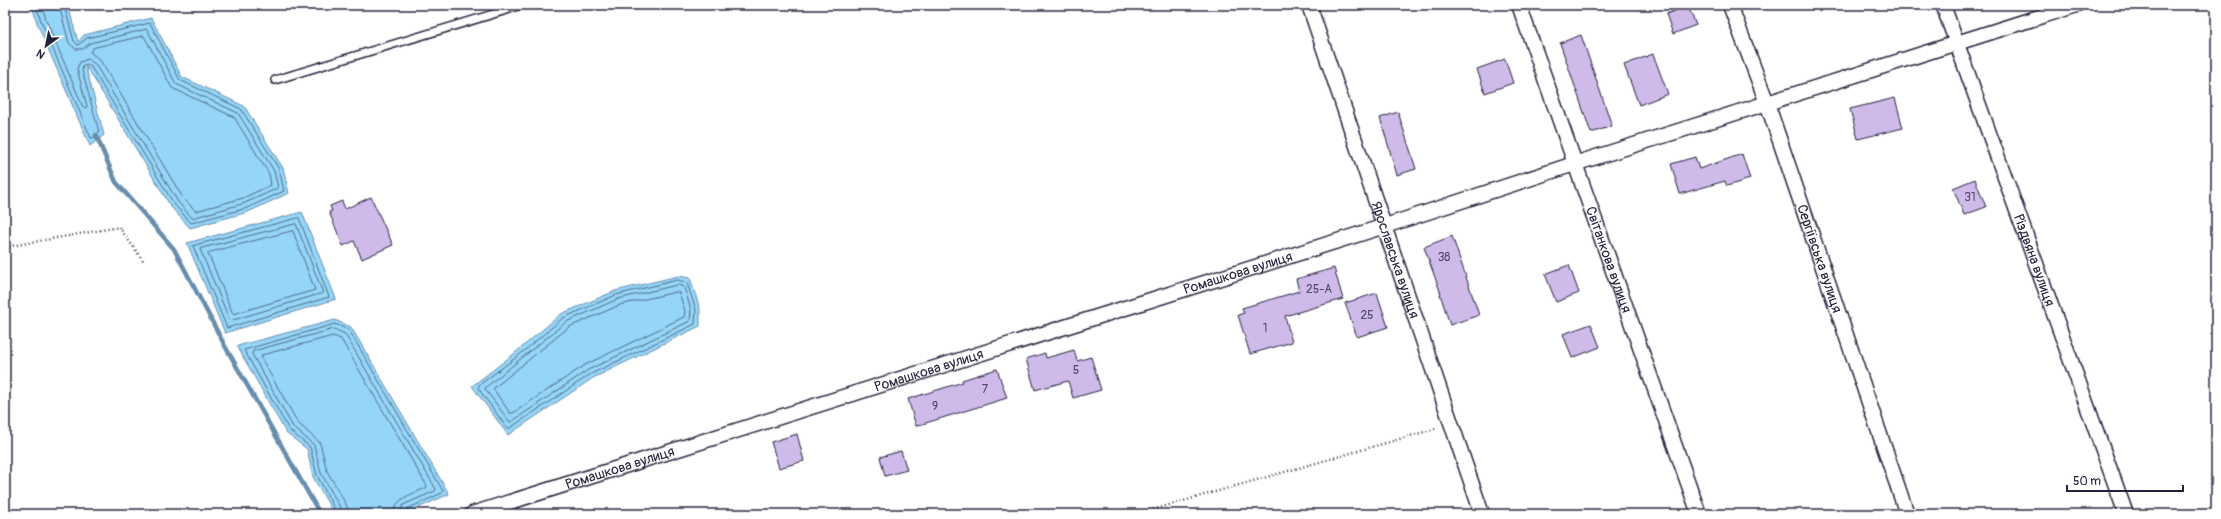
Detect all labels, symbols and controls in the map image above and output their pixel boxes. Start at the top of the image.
north arrow [26,26,66,66]
text: N [34,46,47,61]
house number: 31 [1964,190,1976,205]
street label: Ярославська вулиця [1368,199,1423,320]
street label: Сергіївська вулиця [1794,202,1846,315]
street label: Світанкова вулиця [1582,204,1636,315]
street label: Різдвяна вулиця [2010,212,2059,308]
street label: Ромашкова вулиця [1181,247,1294,298]
house number: 38 [1438,250,1450,265]
house number: 25-А [1306,282,1332,297]
house number: 25 [1360,308,1374,323]
house number: 1 [1263,321,1267,336]
street label: Ромашкова вулиця [872,345,985,395]
house number: 5 [1073,363,1079,378]
house number: 7 [982,382,989,397]
house number: 9 [932,399,938,414]
street label: Ромашкова вулиця [563,442,676,493]
scale bar [2067,467,2183,493]
text: 50 m [2073,474,2101,489]

